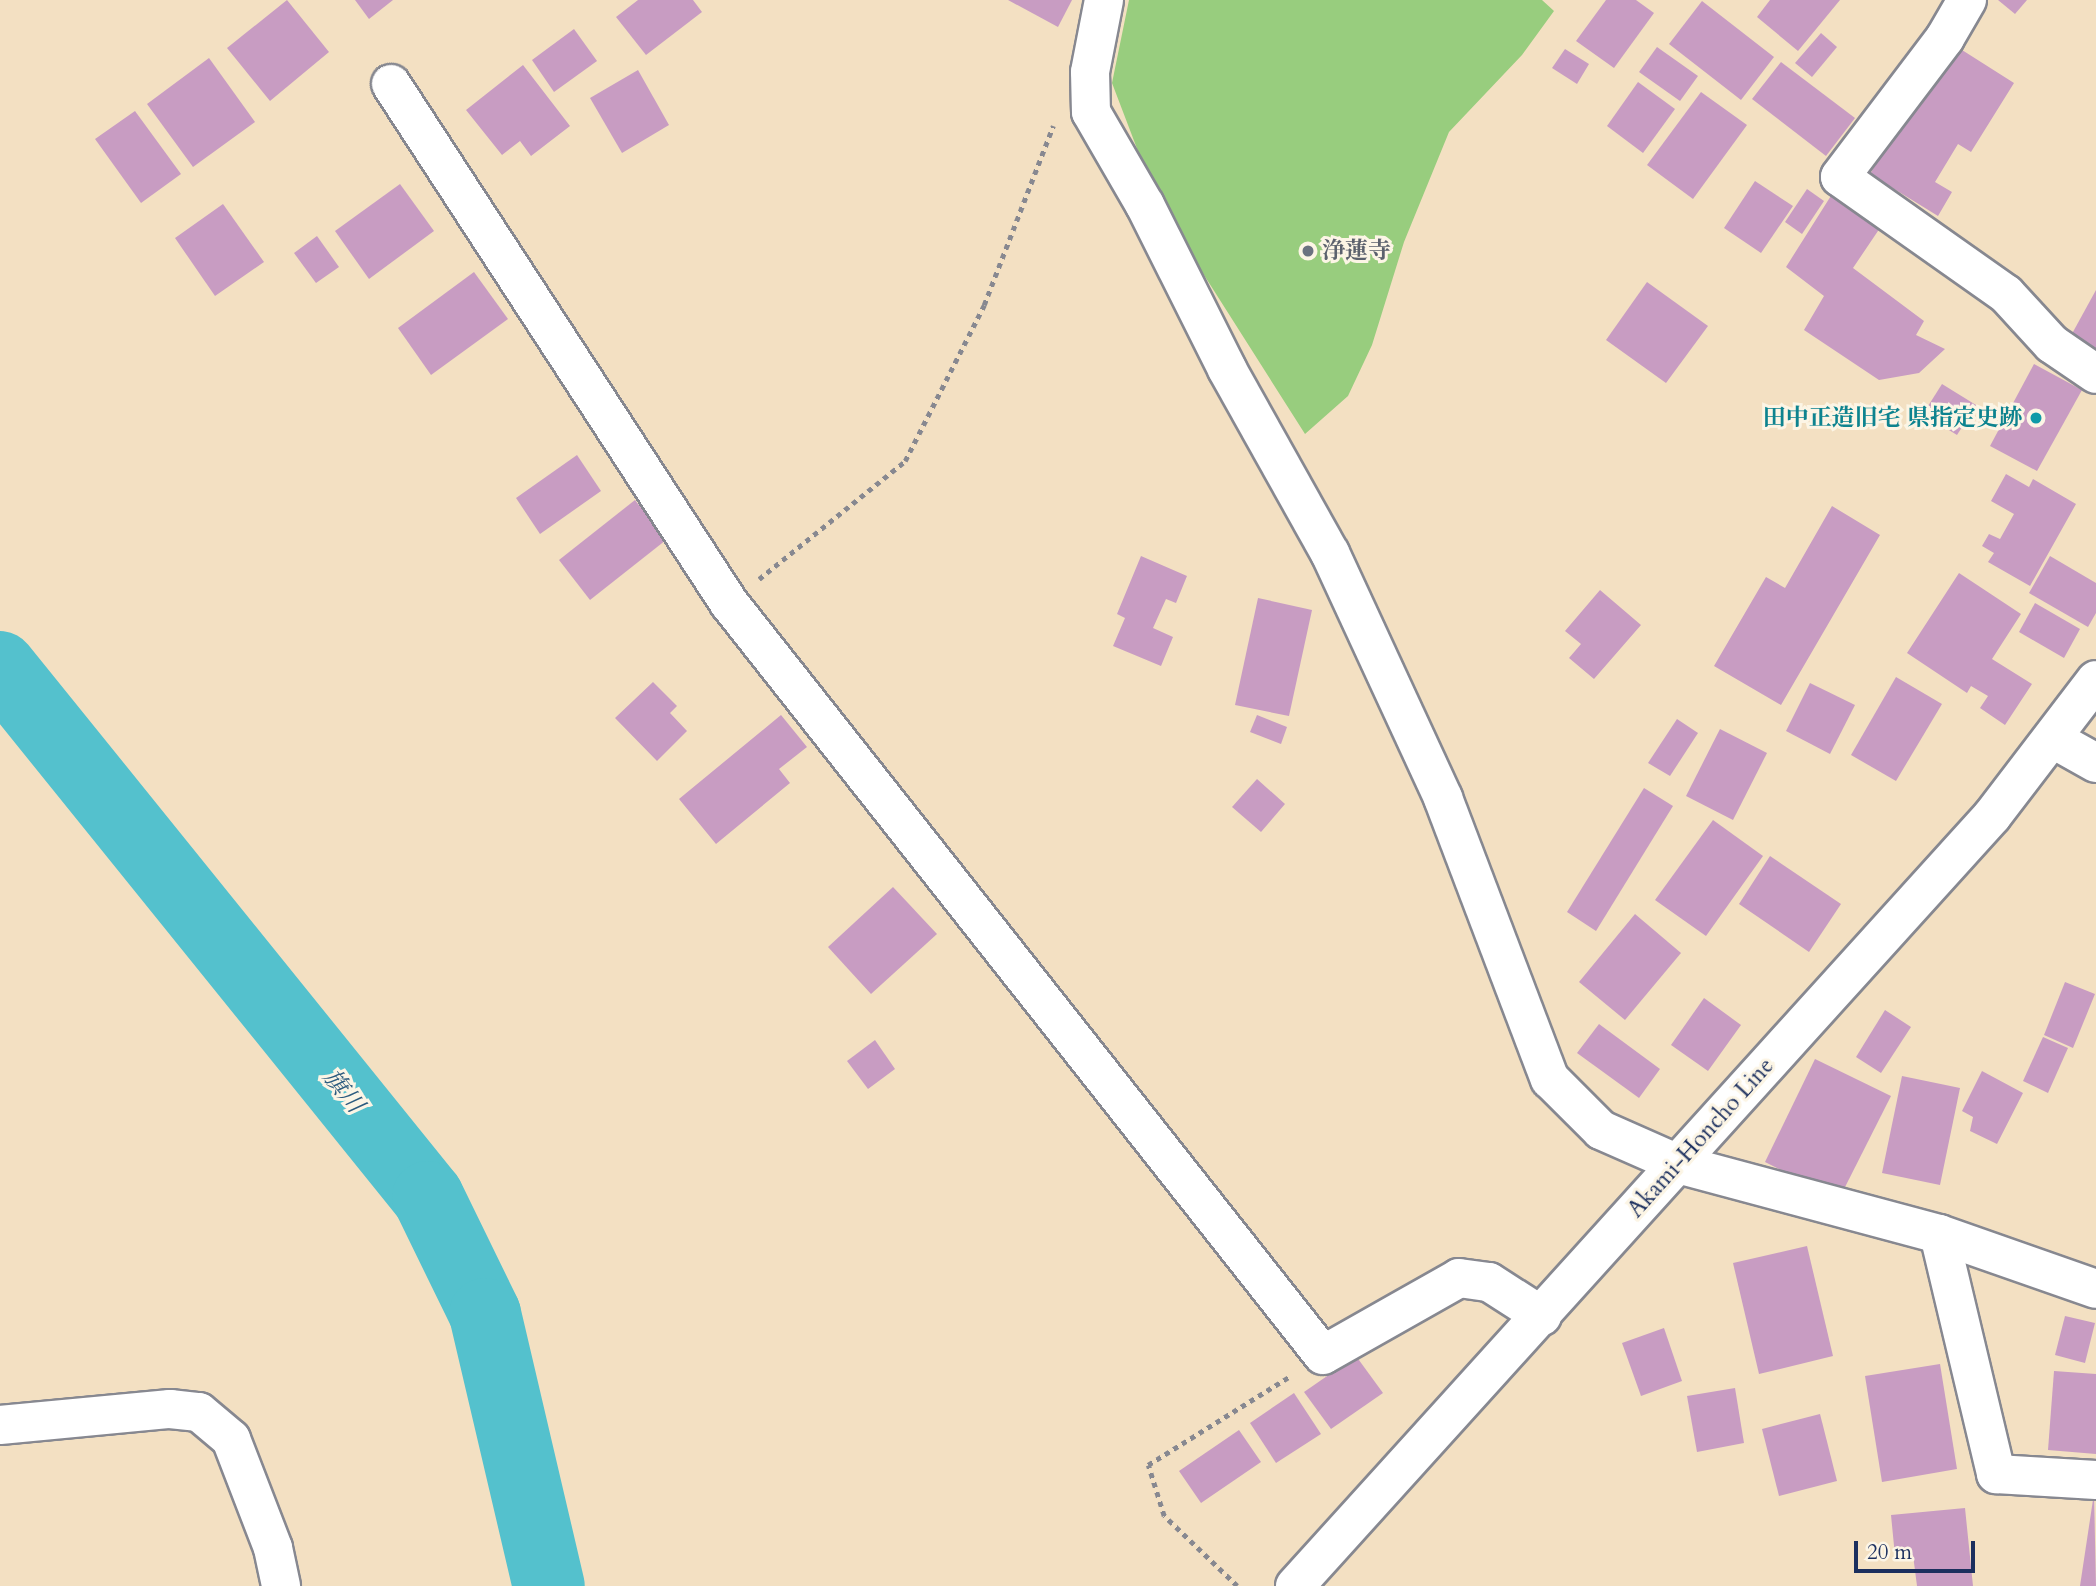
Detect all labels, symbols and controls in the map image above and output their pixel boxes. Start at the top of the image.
place label: 浄蓮寺 [1322,237,1391,265]
marker: 浄蓮寺 [1300,243,1316,259]
place label: 田中正造旧宅 県指定史跡 [1763,404,2022,432]
marker: 田中正造旧宅 県指定史跡 [2028,410,2044,426]
street label: Akami-Honcho Line [1622,1053,1780,1223]
water label: 旗川 [317,1063,369,1119]
scale bar [1858,1526,1979,1570]
text: 20 m [1867,1538,1912,1567]

